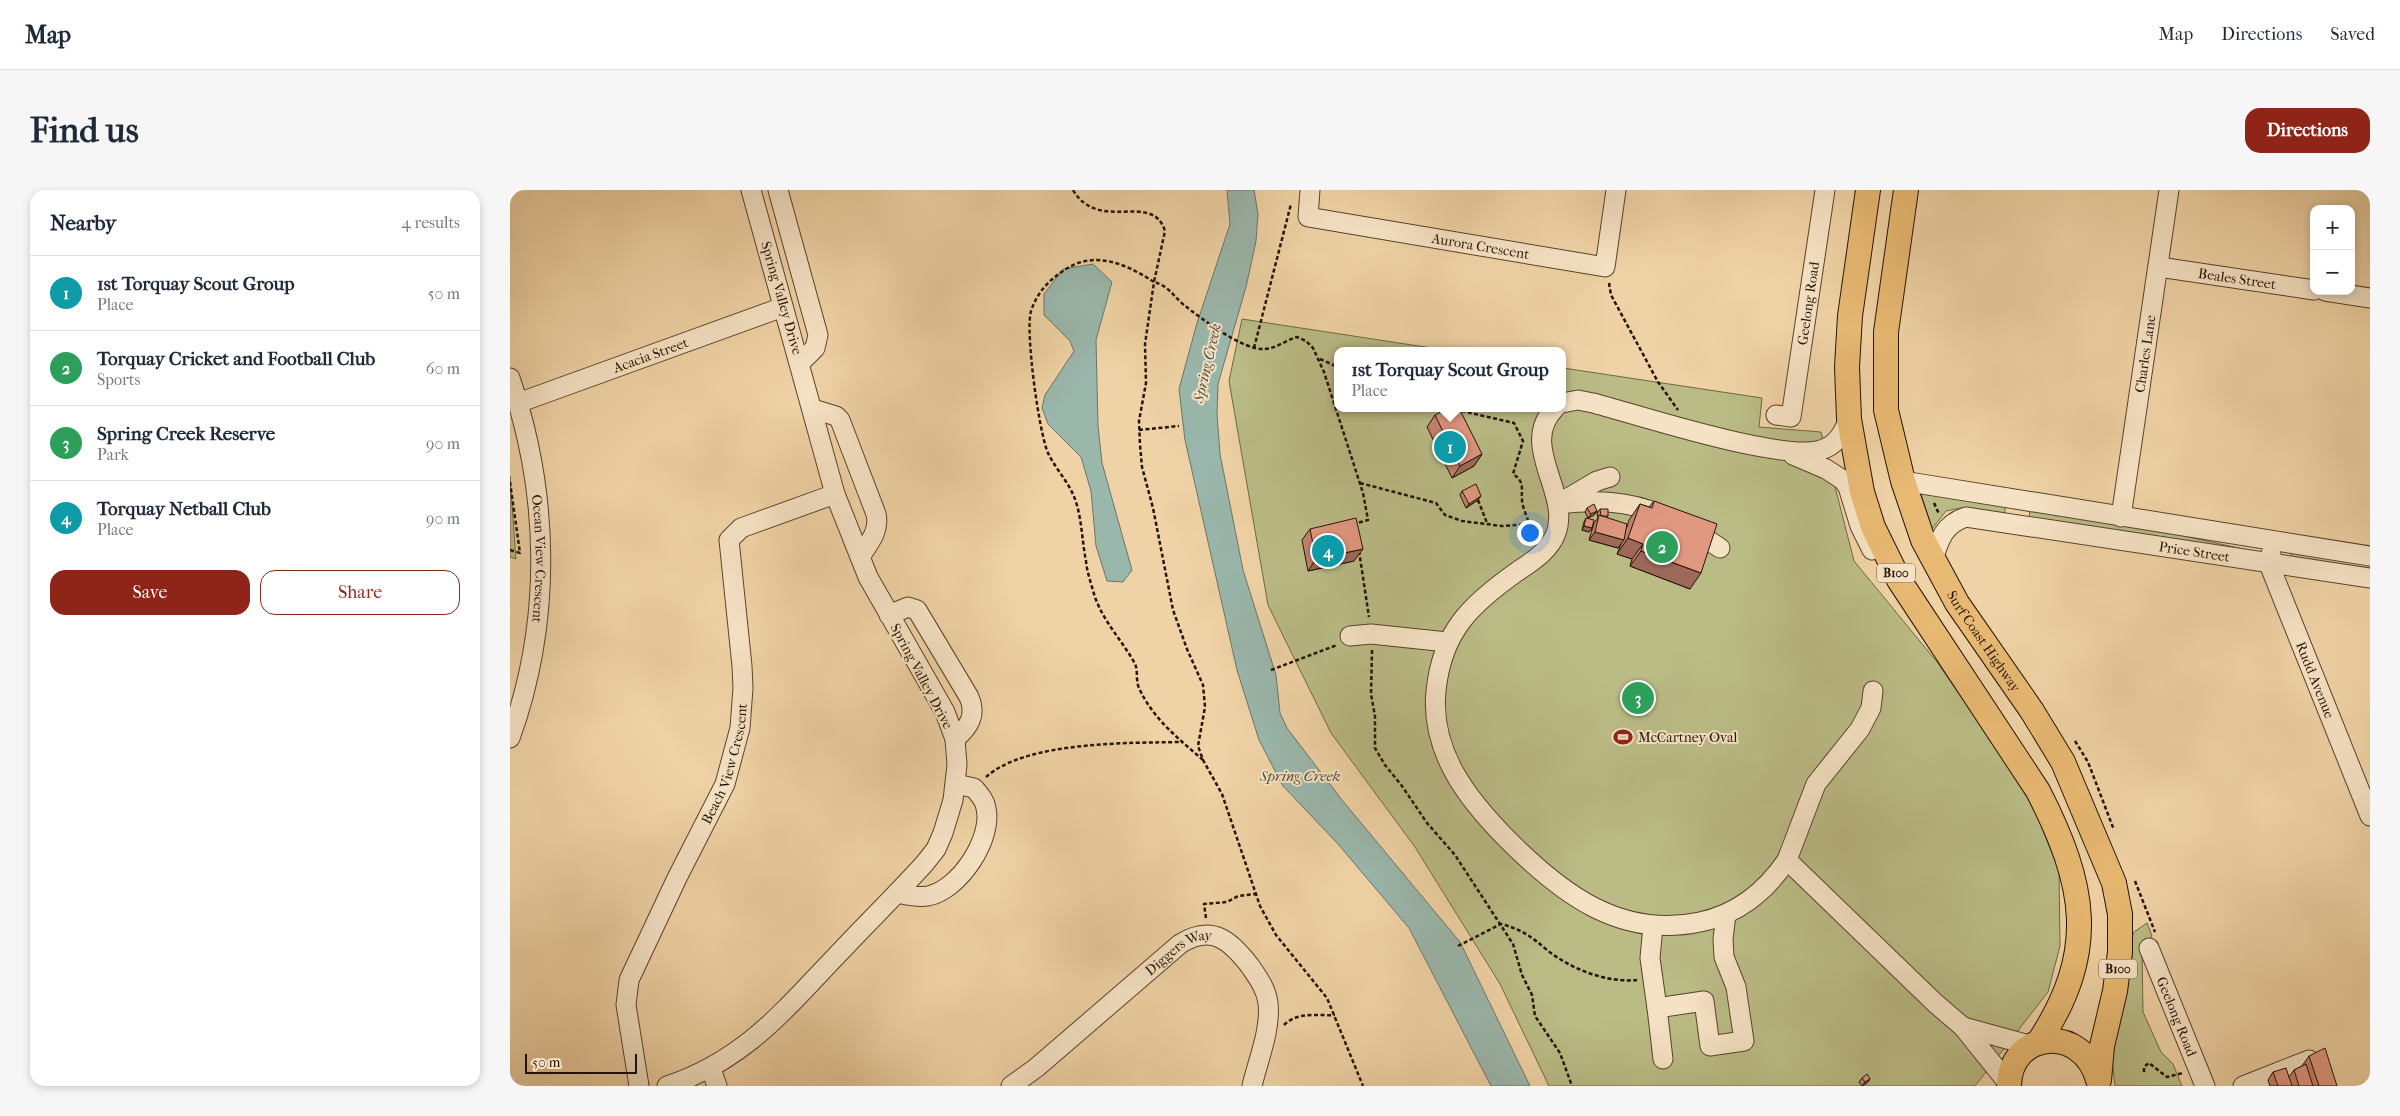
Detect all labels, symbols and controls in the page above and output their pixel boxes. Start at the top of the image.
text: Map [25,21,71,49]
text: Map [2159,24,2193,45]
text: Directions [2221,24,2302,45]
text: Saved [2330,24,2375,45]
button: Directions [2245,108,2370,153]
text: Find us [30,110,139,151]
map controls [2310,205,2355,295]
button: + [2310,205,2355,250]
text: Nearby [50,211,116,235]
text: 4 results [402,213,460,232]
street label: Aurora Crescent [1429,230,1531,263]
street label: Spring Valley Drive [757,239,806,357]
button: − [2310,250,2355,295]
street label: Geelong Road [1794,260,1823,346]
street label: Beales Street [2197,265,2277,293]
text: 1st Torquay Scout Group [97,273,295,295]
text: 1 [63,284,69,303]
text: 50 m [428,284,460,303]
text: Place [97,295,133,314]
street label: Charles Lane [2131,314,2160,394]
water label: Spring Creek [1189,322,1225,405]
street label: Acacia Street [610,334,691,377]
popup [1334,347,1566,412]
text: Torquay Cricket and Football Club [97,348,375,370]
text: 2 [62,359,70,378]
text: 60 m [426,359,460,378]
text: 1st Torquay Scout Group [1351,359,1549,381]
text: Sports [97,370,140,389]
text: Place [1351,381,1388,400]
text: Spring Creek Reserve [97,423,275,445]
pin: 1 [1434,428,1466,466]
text: 3 [63,434,69,453]
text: 90 m [426,434,460,453]
text: Park [97,445,129,464]
street label: Ocean View Crescent [528,493,549,624]
text: Torquay Netball Club [97,498,271,520]
text: 4 [61,509,71,528]
text: 90 m [426,509,460,528]
text: Place [97,520,133,539]
your location [1517,520,1543,546]
pin: 2 [1646,528,1678,566]
pin: 4 [1312,532,1344,570]
street label: Price Street [2158,538,2231,566]
road number: B100 [1877,563,1915,582]
button: Save [50,570,250,615]
button: Share [260,570,460,615]
street label: Surf Coast Highway [1943,588,2025,696]
street label: Spring Valley Drive [887,621,957,732]
street label: Rudd Avenue [2292,639,2338,721]
pin: 3 [1622,679,1654,717]
street label: Beach View Crescent [698,703,751,827]
sports icon: McCartney Oval [1612,726,1634,748]
place label: McCartney Oval [1638,729,1737,746]
water label: Spring Creek [1259,767,1340,785]
street label: Diggers Way [1142,927,1213,979]
road number: B100 [2099,960,2137,979]
street label: Geelong Road [2153,974,2200,1059]
scale bar [525,1051,638,1074]
text: 50 m [532,1054,560,1071]

